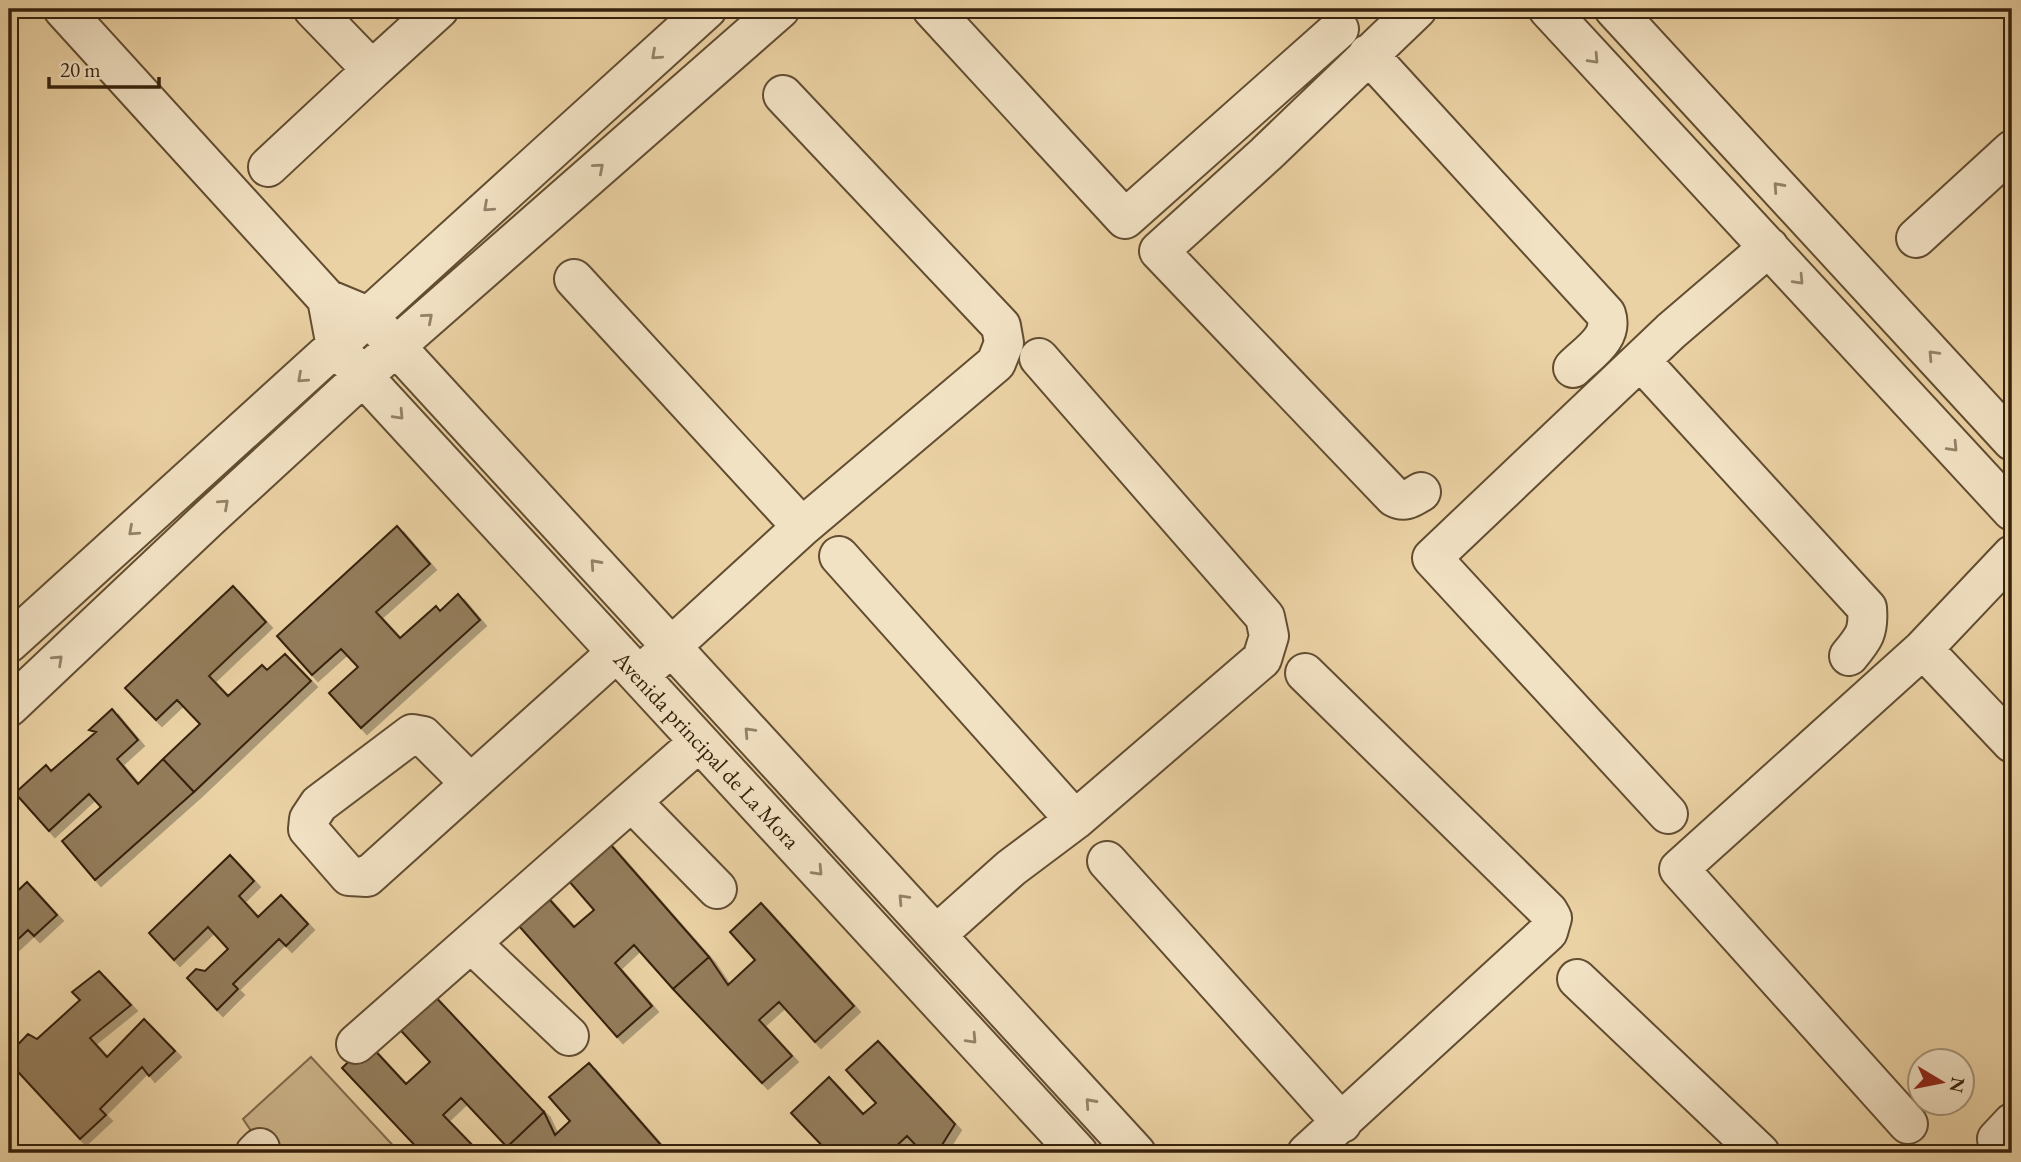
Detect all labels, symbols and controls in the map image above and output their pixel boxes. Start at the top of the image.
scale bar [49,46,159,90]
one-way arrow [651,46,664,59]
one-way arrow [1586,51,1598,64]
text: 20 m [60,56,101,83]
one-way arrow [591,164,604,176]
one-way arrow [1774,182,1787,195]
one-way arrow [483,199,496,212]
one-way arrow [1790,272,1803,285]
one-way arrow [420,314,433,326]
one-way arrow [1928,350,1941,363]
one-way arrow [297,370,310,382]
one-way arrow [391,407,403,420]
one-way arrow [1945,439,1957,452]
one-way arrow [216,500,229,512]
one-way arrow [128,522,141,535]
one-way arrow [591,559,603,572]
street label: Avenida principal de La Mora [607,644,807,856]
one-way arrow [50,656,63,669]
one-way arrow [745,727,757,740]
one-way arrow [810,863,823,876]
one-way arrow [899,894,911,907]
one-way arrow [964,1031,977,1044]
north arrow [1906,1046,1976,1116]
text: N [1943,1075,1971,1095]
one-way arrow [1086,1098,1098,1111]

